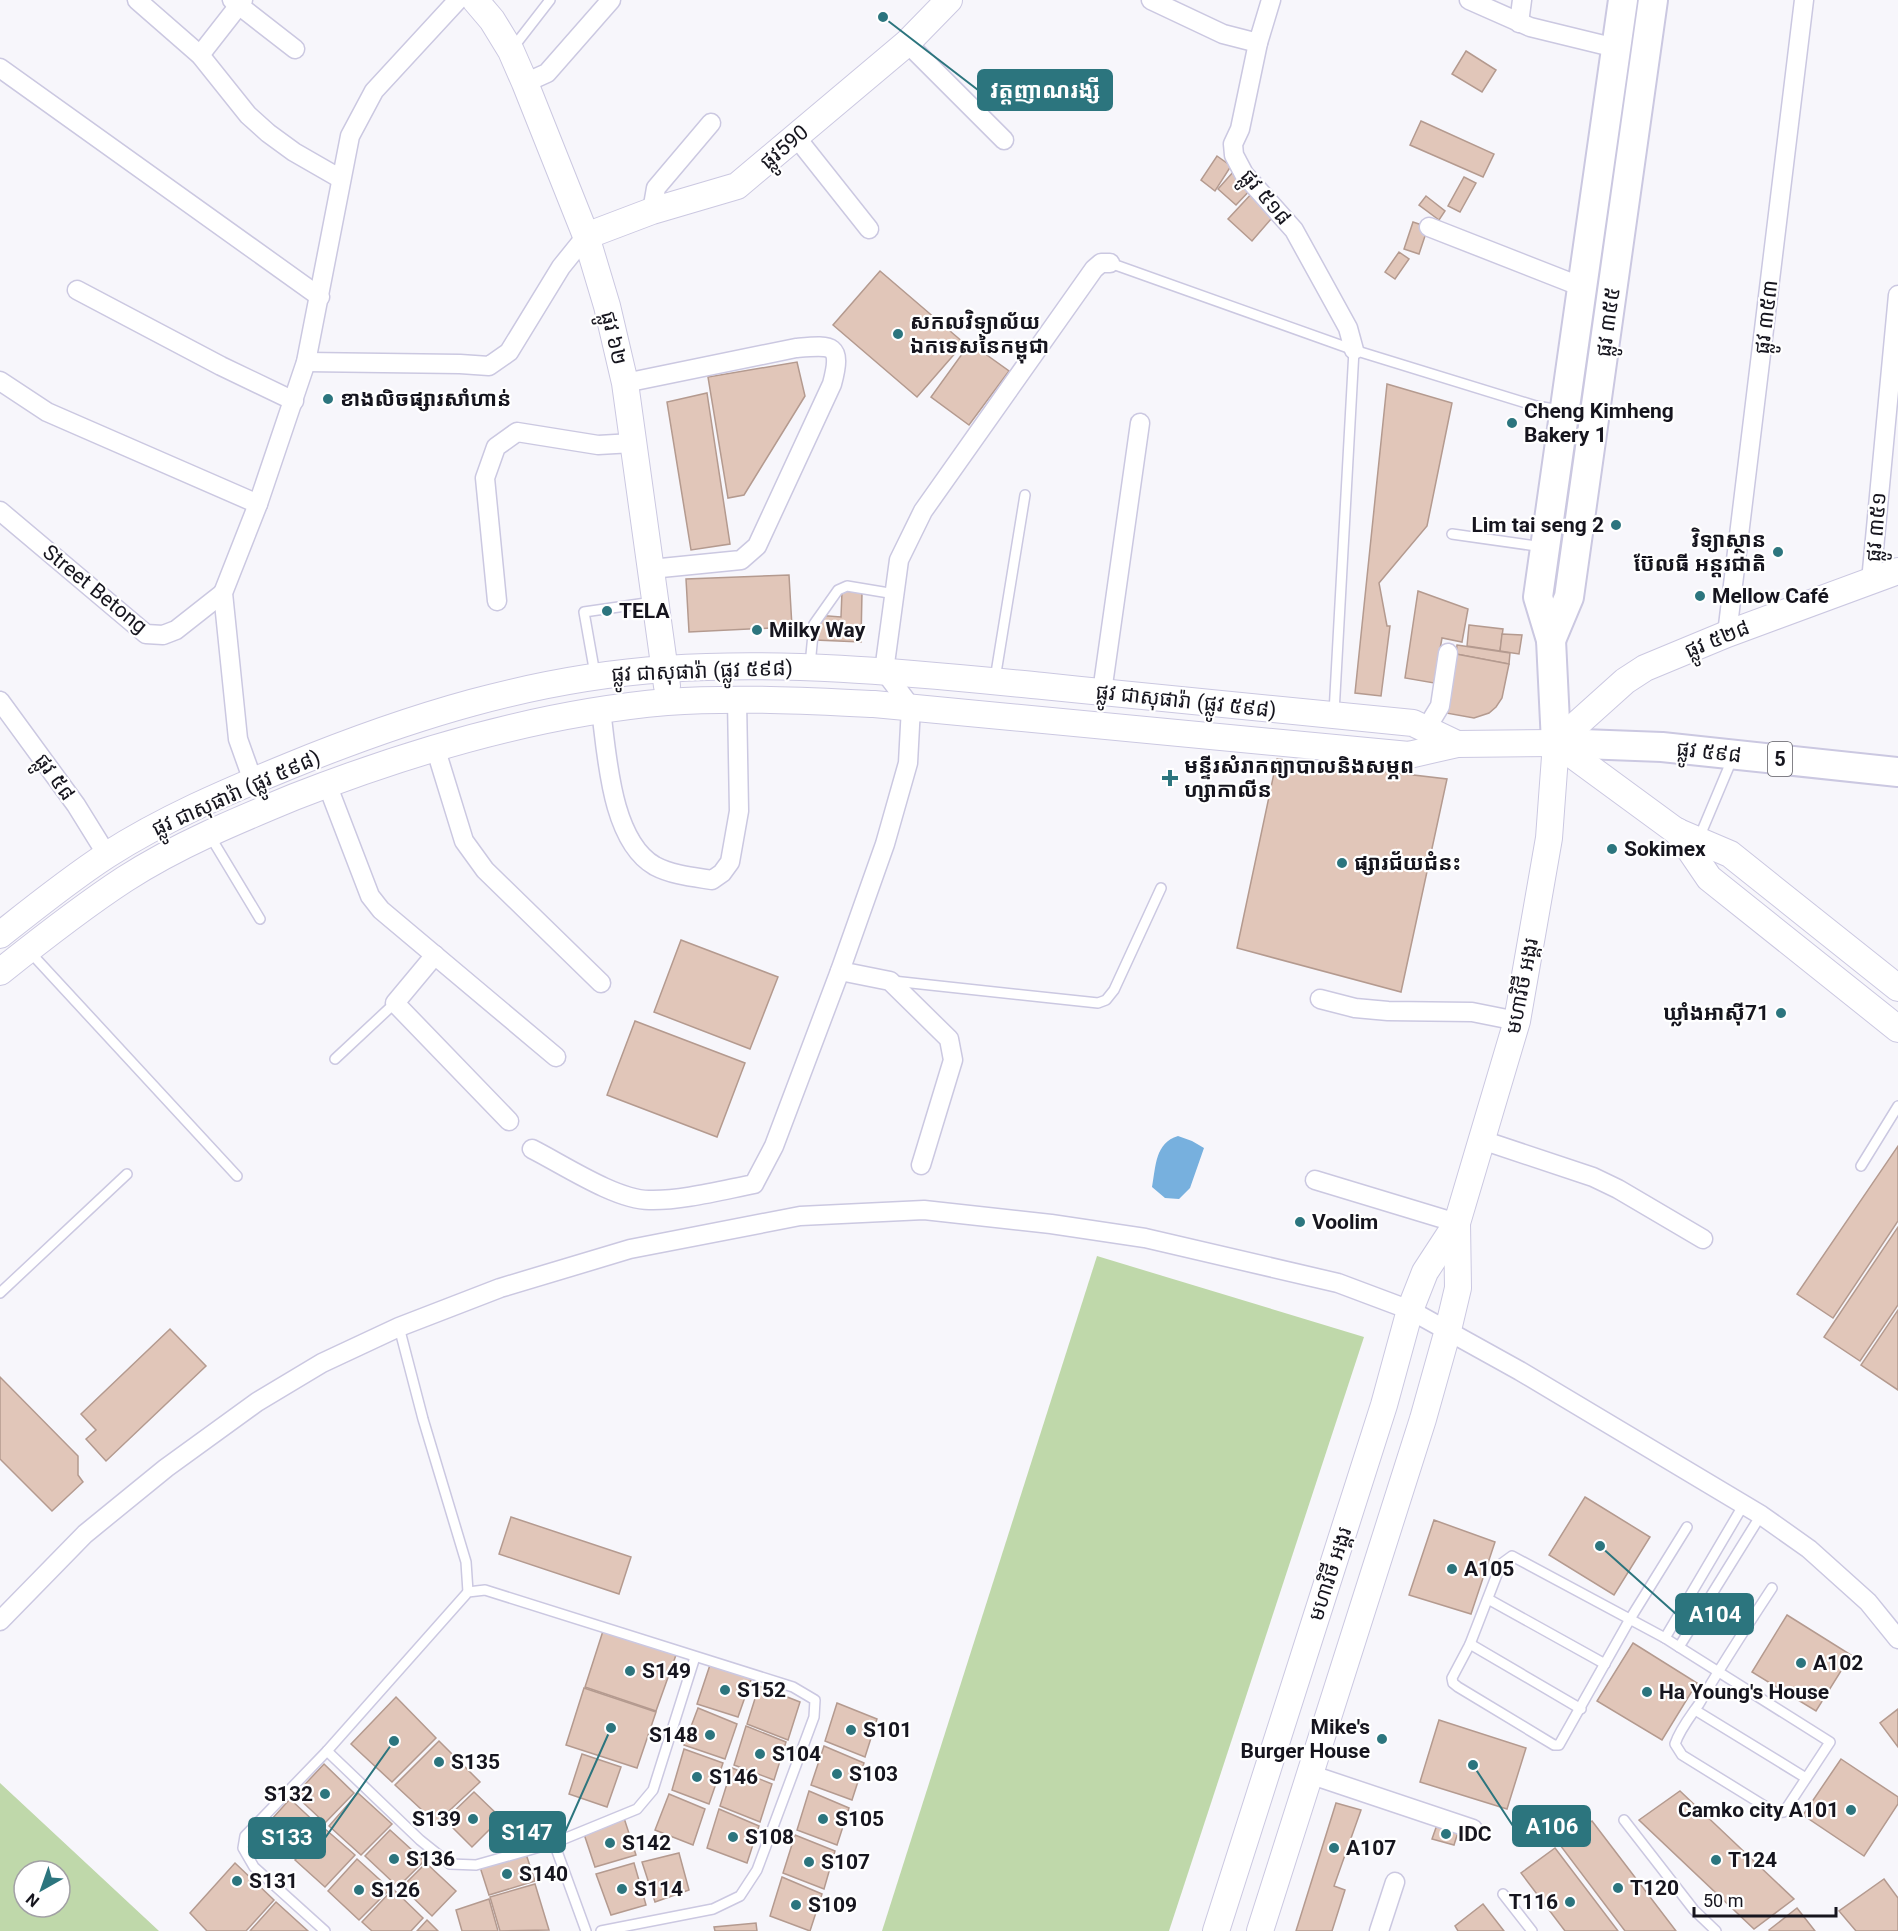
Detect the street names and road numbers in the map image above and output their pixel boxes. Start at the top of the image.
street label: ផ្លូវ590 [755,120,818,180]
street label: ផ្លូវ ៥១៨ [1230,164,1296,234]
street label: ផ្លូវ ៣៥៣ [1750,278,1790,357]
street label: ផ្លូវ ៣៥៥ [1591,286,1632,359]
street label: ផ្លូវ ៦២ [589,309,632,369]
street label: ផ្លូវ ៣៥១ [1861,491,1898,564]
street label: Street Betong [38,540,152,638]
street label: ផ្លូវ ៥២៨ [1681,615,1756,670]
street label: ផ្លូវ ជាសុផារ៉ា (ផ្លូវ ៥៩៨) [611,656,793,693]
street label: ផ្លូវ ជាសុផារ៉ា (ផ្លូវ ៥៩៨) [1094,680,1278,730]
street label: ផ្លូវ ៥៩៨ [1674,737,1743,775]
road number: 5 [1768,742,1792,776]
street label: ផ្លូវ ជាសុផារ៉ា (ផ្លូវ ៥៩៨) [148,745,327,848]
street label: ផ្លូវ ៥៨ [24,749,80,809]
street label: មហាវិថី អង្គរ [1500,936,1545,1036]
street label: មហាវិថី អង្គរ [1303,1524,1358,1624]

